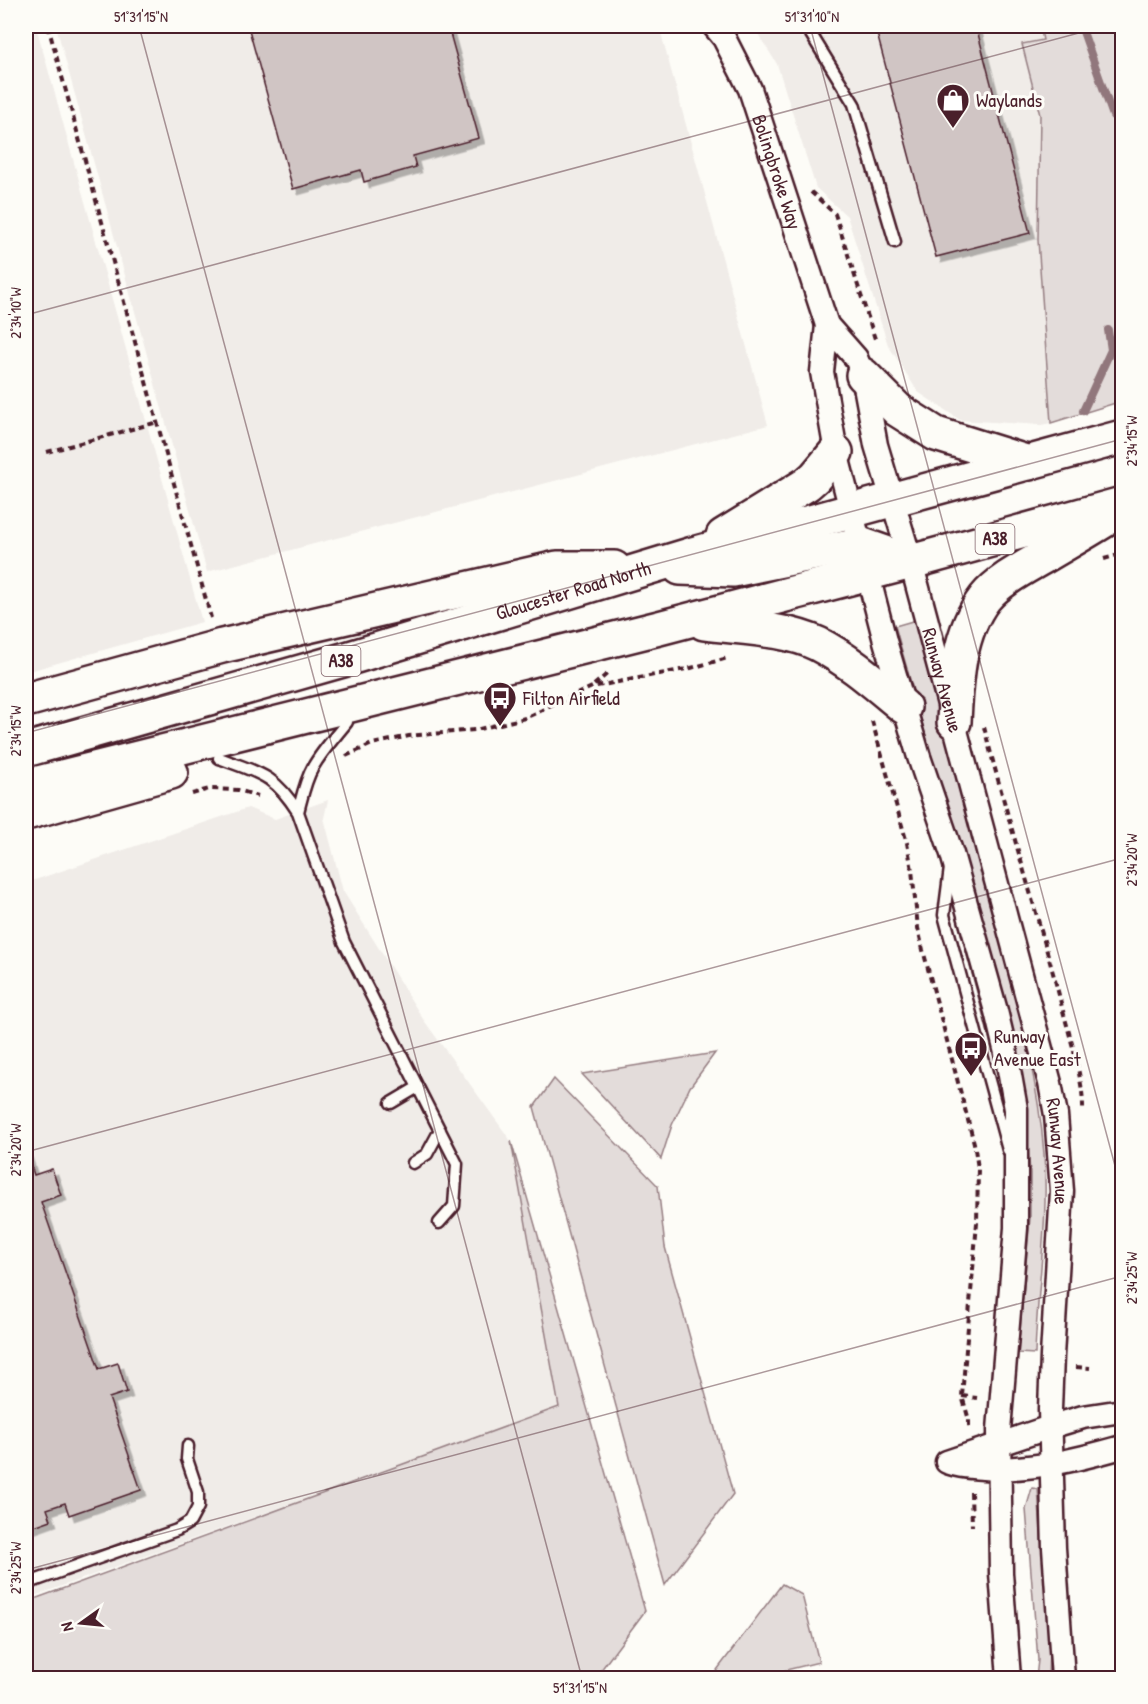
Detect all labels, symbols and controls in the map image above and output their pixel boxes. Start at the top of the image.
text: 51°31'15"N [114,6,168,27]
text: 51°31'10"N [785,6,839,27]
shop icon: Waylands [935,82,971,129]
place label: Waylands [976,86,1043,113]
street label: Bolingbroke Way [746,111,809,233]
text: 2°34'10"W [5,287,26,339]
text: 2°34'15"W [1121,415,1142,466]
road number: A38 [976,524,1014,554]
street label: Gloucester Road North [492,554,654,626]
street label: Runway Avenue [916,625,970,735]
road number: A38 [322,646,360,676]
bus stop icon: Filton Airfield [482,680,518,727]
place label: Filton Airfield [522,684,620,711]
text: 2°34'15"W [5,705,26,756]
text: 2°34'20"W [1121,833,1142,886]
place label: Runway Avenue East [994,1022,1082,1072]
bus stop icon: Runway Avenue East [953,1030,989,1077]
street label: Runway Avenue [1040,1096,1076,1206]
text: 2°34'20"W [5,1123,26,1176]
text: 2°34'25"W [1121,1251,1142,1304]
text: 2°34'25"W [5,1541,26,1594]
north arrow [51,1593,111,1653]
text: N [55,1619,78,1634]
text: 51°31'15"N [553,1677,607,1698]

